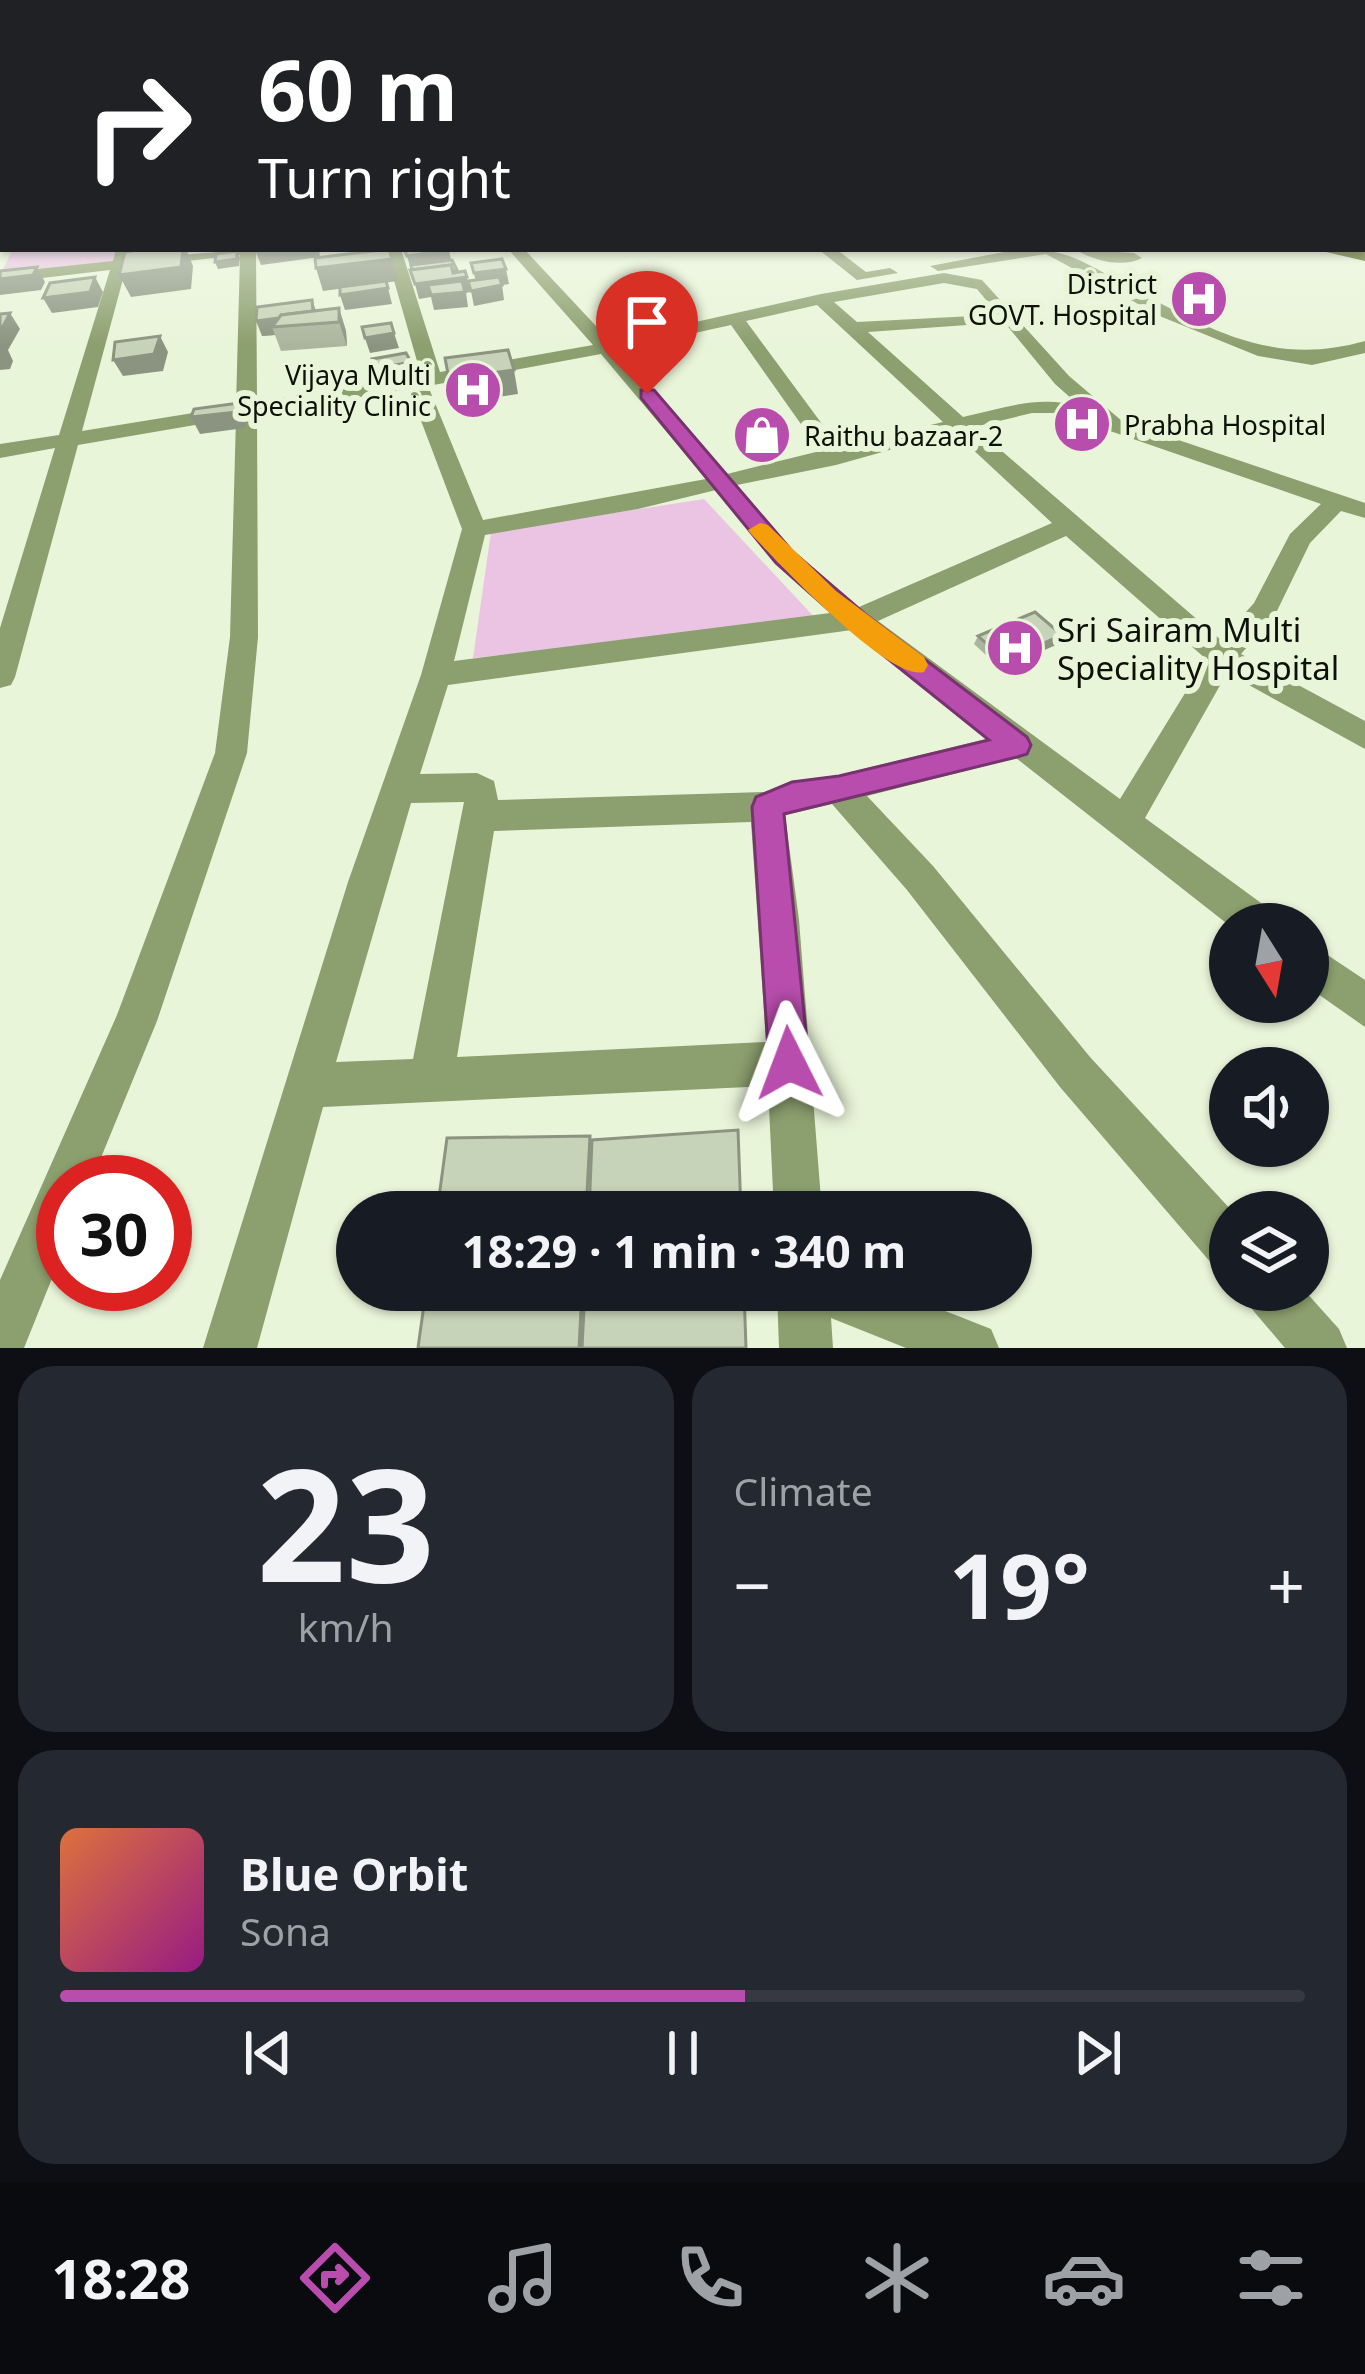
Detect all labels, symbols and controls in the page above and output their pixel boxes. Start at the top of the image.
text: 60 m [258,31,458,146]
icon: right [60,48,216,204]
text: Turn right [258,140,511,214]
place label: District GOVT. Hospital [968,265,1157,333]
hospital icon: District GOVT. Hospital [1168,268,1230,330]
pin [596,271,698,394]
icon: arrive [614,289,680,355]
place label: Vijaya Multi Speciality Clinic [237,356,431,424]
hospital icon: Vijaya Multi Speciality Clinic [442,359,504,421]
hospital icon: Prabha Hospital [1051,393,1113,455]
shop icon: Raithu bazaar-2 [731,404,793,466]
place label: Prabha Hospital [1124,406,1326,443]
place label: Raithu bazaar-2 [804,417,1003,454]
place label: Sri Sairam Multi Speciality Hospital [1057,607,1339,690]
hospital icon: Sri Sairam Multi Speciality Hospital [984,617,1046,679]
north arrow [1209,903,1329,1023]
map controls [1209,903,1329,1311]
position arrow [726,1000,852,1126]
button: sound [1209,1047,1329,1167]
speed limit sign: 30 [36,1155,192,1311]
button: layers [1209,1191,1329,1311]
text: 18:29 · 1 min · 340 m [462,1220,906,1281]
text: 23 [257,1415,435,1628]
text: Climate [734,1464,873,1517]
text: 19° [949,1523,1090,1645]
text: − [734,1539,771,1629]
text: + [1267,1539,1305,1629]
text: km/h [298,1600,394,1653]
text: Blue Orbit [240,1843,468,1904]
text: Sona [240,1904,331,1957]
icon: previous [235,2020,301,2086]
icon: pause [650,2020,716,2086]
icon: next [1065,2020,1131,2086]
icon: directions [293,2236,377,2320]
icon: music [481,2236,565,2320]
icon: phone [668,2236,752,2320]
icon: climate [855,2236,939,2320]
icon: car [1042,2236,1126,2320]
icon: filters [1229,2236,1313,2320]
text: 18:28 [52,2241,190,2315]

